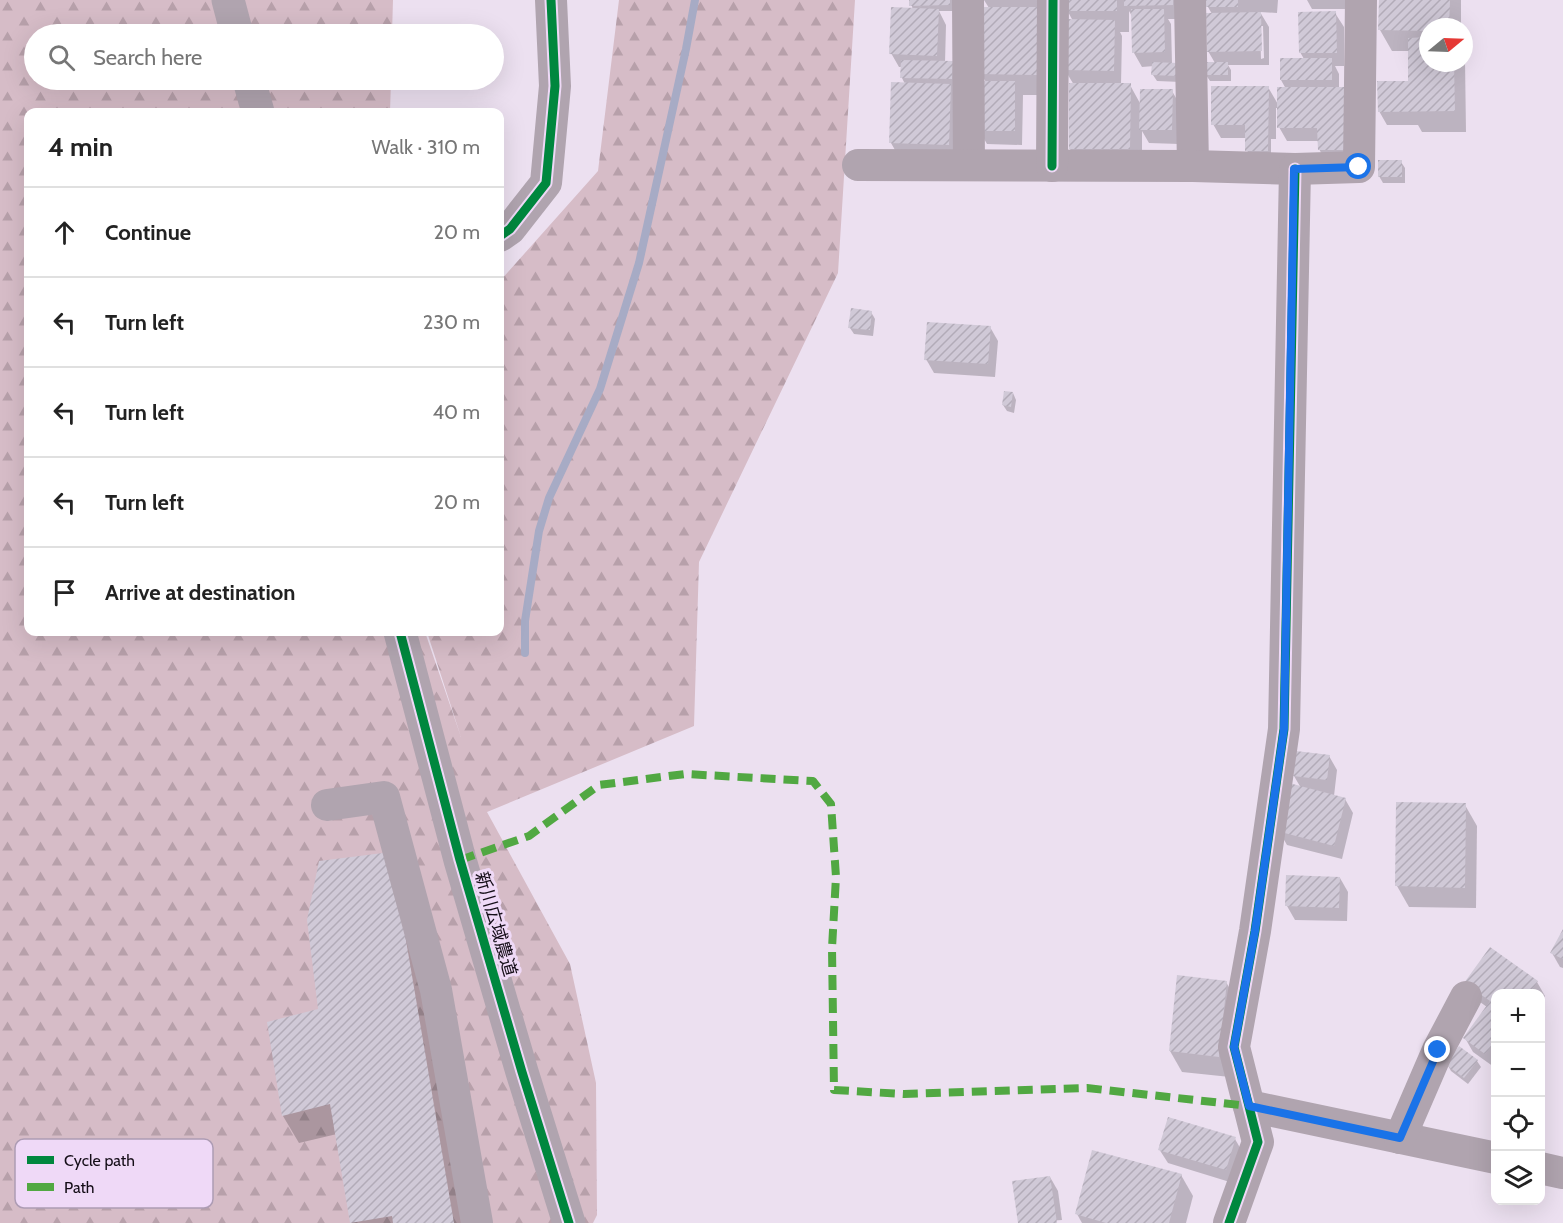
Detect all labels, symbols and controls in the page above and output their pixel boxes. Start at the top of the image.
north arrow [1419,18,1473,72]
search box [24,24,504,90]
icon: search [45,41,78,74]
text: Search here [93,44,202,71]
text: 4 min [48,131,113,163]
text: Walk · 310 m [372,135,480,159]
route start [1345,153,1371,179]
icon: ahead [48,216,81,249]
text: Continue [105,219,191,246]
text: 20 m [434,220,480,244]
icon: left [48,306,81,339]
text: Turn left [105,309,184,336]
text: 230 m [423,310,480,334]
icon: left [48,396,81,429]
text: Turn left [105,399,184,426]
text: 40 m [432,400,480,424]
icon: left [48,486,81,519]
text: Turn left [105,489,184,516]
text: 20 m [434,490,480,514]
icon: arrive [48,576,81,609]
text: Arrive at destination [105,579,295,606]
street label: 新川広域農道 [471,869,521,979]
map controls [1491,989,1545,1205]
button: + [1491,989,1545,1043]
route end [1424,1036,1450,1062]
button: − [1491,1043,1545,1097]
button: locate [1491,1097,1545,1151]
legend [15,1139,213,1208]
text: Cycle path [64,1151,135,1170]
button: layers [1491,1151,1545,1205]
text: Path [64,1178,95,1197]

